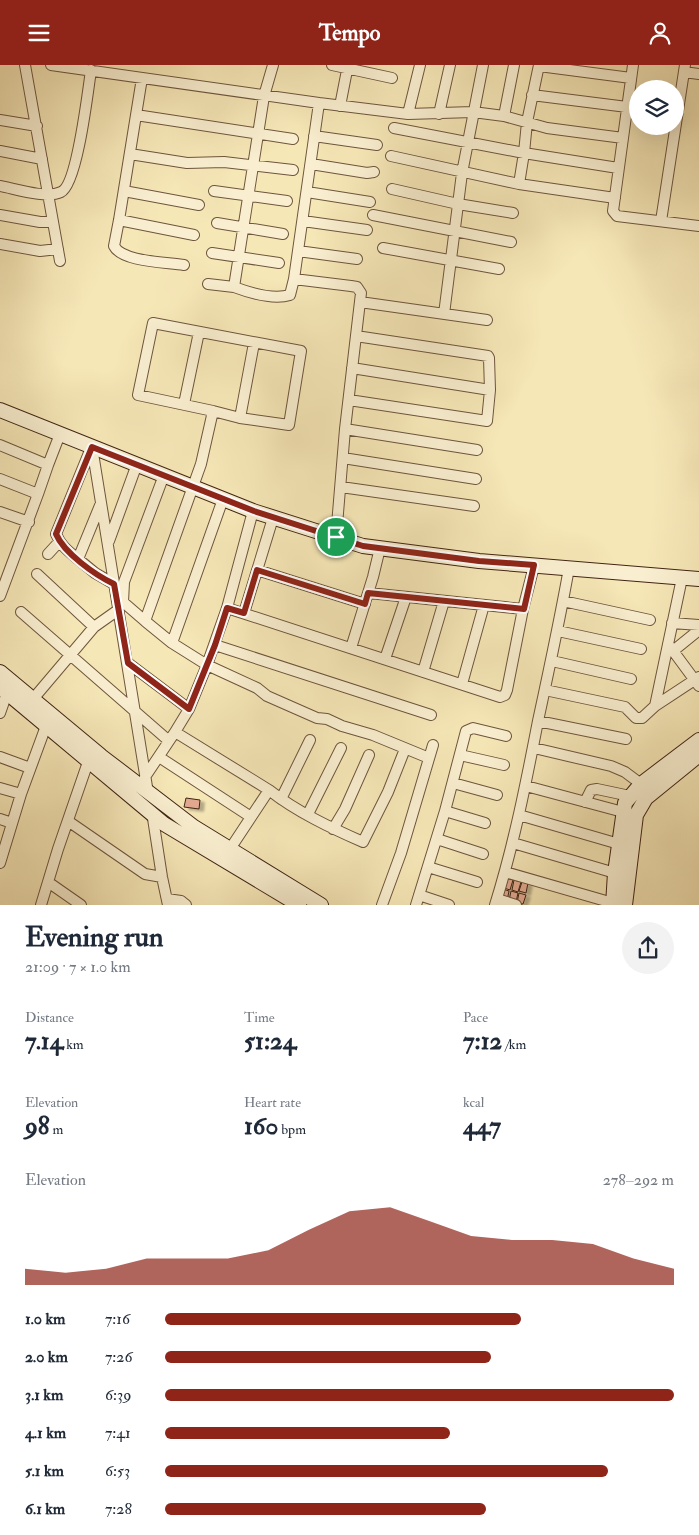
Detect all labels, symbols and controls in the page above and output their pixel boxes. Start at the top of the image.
icon: menu [25,19,53,47]
text: Tempo [319,19,380,47]
icon: person [646,19,674,47]
map controls [629,80,684,135]
button: layers [629,80,684,135]
pin [315,516,357,558]
icon: arrive [322,523,350,551]
text: Evening run [25,920,163,955]
button: share [622,922,674,974]
text: 21:09 · 7 × 1.0 km [25,957,131,977]
text: Distance [25,1009,74,1026]
text: Time [244,1009,275,1026]
text: Pace [463,1009,488,1026]
text: 7.14 [25,1026,63,1057]
text: 51:24 [244,1026,296,1057]
text: 7:12 [463,1026,502,1057]
text: km [63,1036,84,1053]
text: /km [502,1036,526,1053]
text: Elevation [25,1094,78,1111]
text: Heart rate [244,1094,301,1111]
text: kcal [463,1094,484,1111]
text: 98 [25,1111,50,1142]
text: 160 [244,1111,278,1142]
text: 447 [463,1111,501,1142]
text: m [50,1121,63,1138]
text: bpm [278,1121,306,1138]
text: Elevation [25,1170,86,1190]
text: 278–292 m [603,1170,674,1190]
text: 1.0 km [25,1309,65,1329]
text: 7:16 [105,1309,130,1329]
text: 2.0 km [25,1347,68,1367]
text: 7:26 [105,1347,132,1367]
text: 3.1 km [25,1385,63,1405]
text: 6:39 [105,1385,131,1405]
text: 4.1 km [25,1423,66,1443]
text: 7:41 [105,1423,131,1443]
text: 5.1 km [25,1461,64,1481]
text: 6:53 [105,1461,130,1481]
text: 6.1 km [25,1499,65,1519]
text: 7:28 [105,1499,132,1519]

